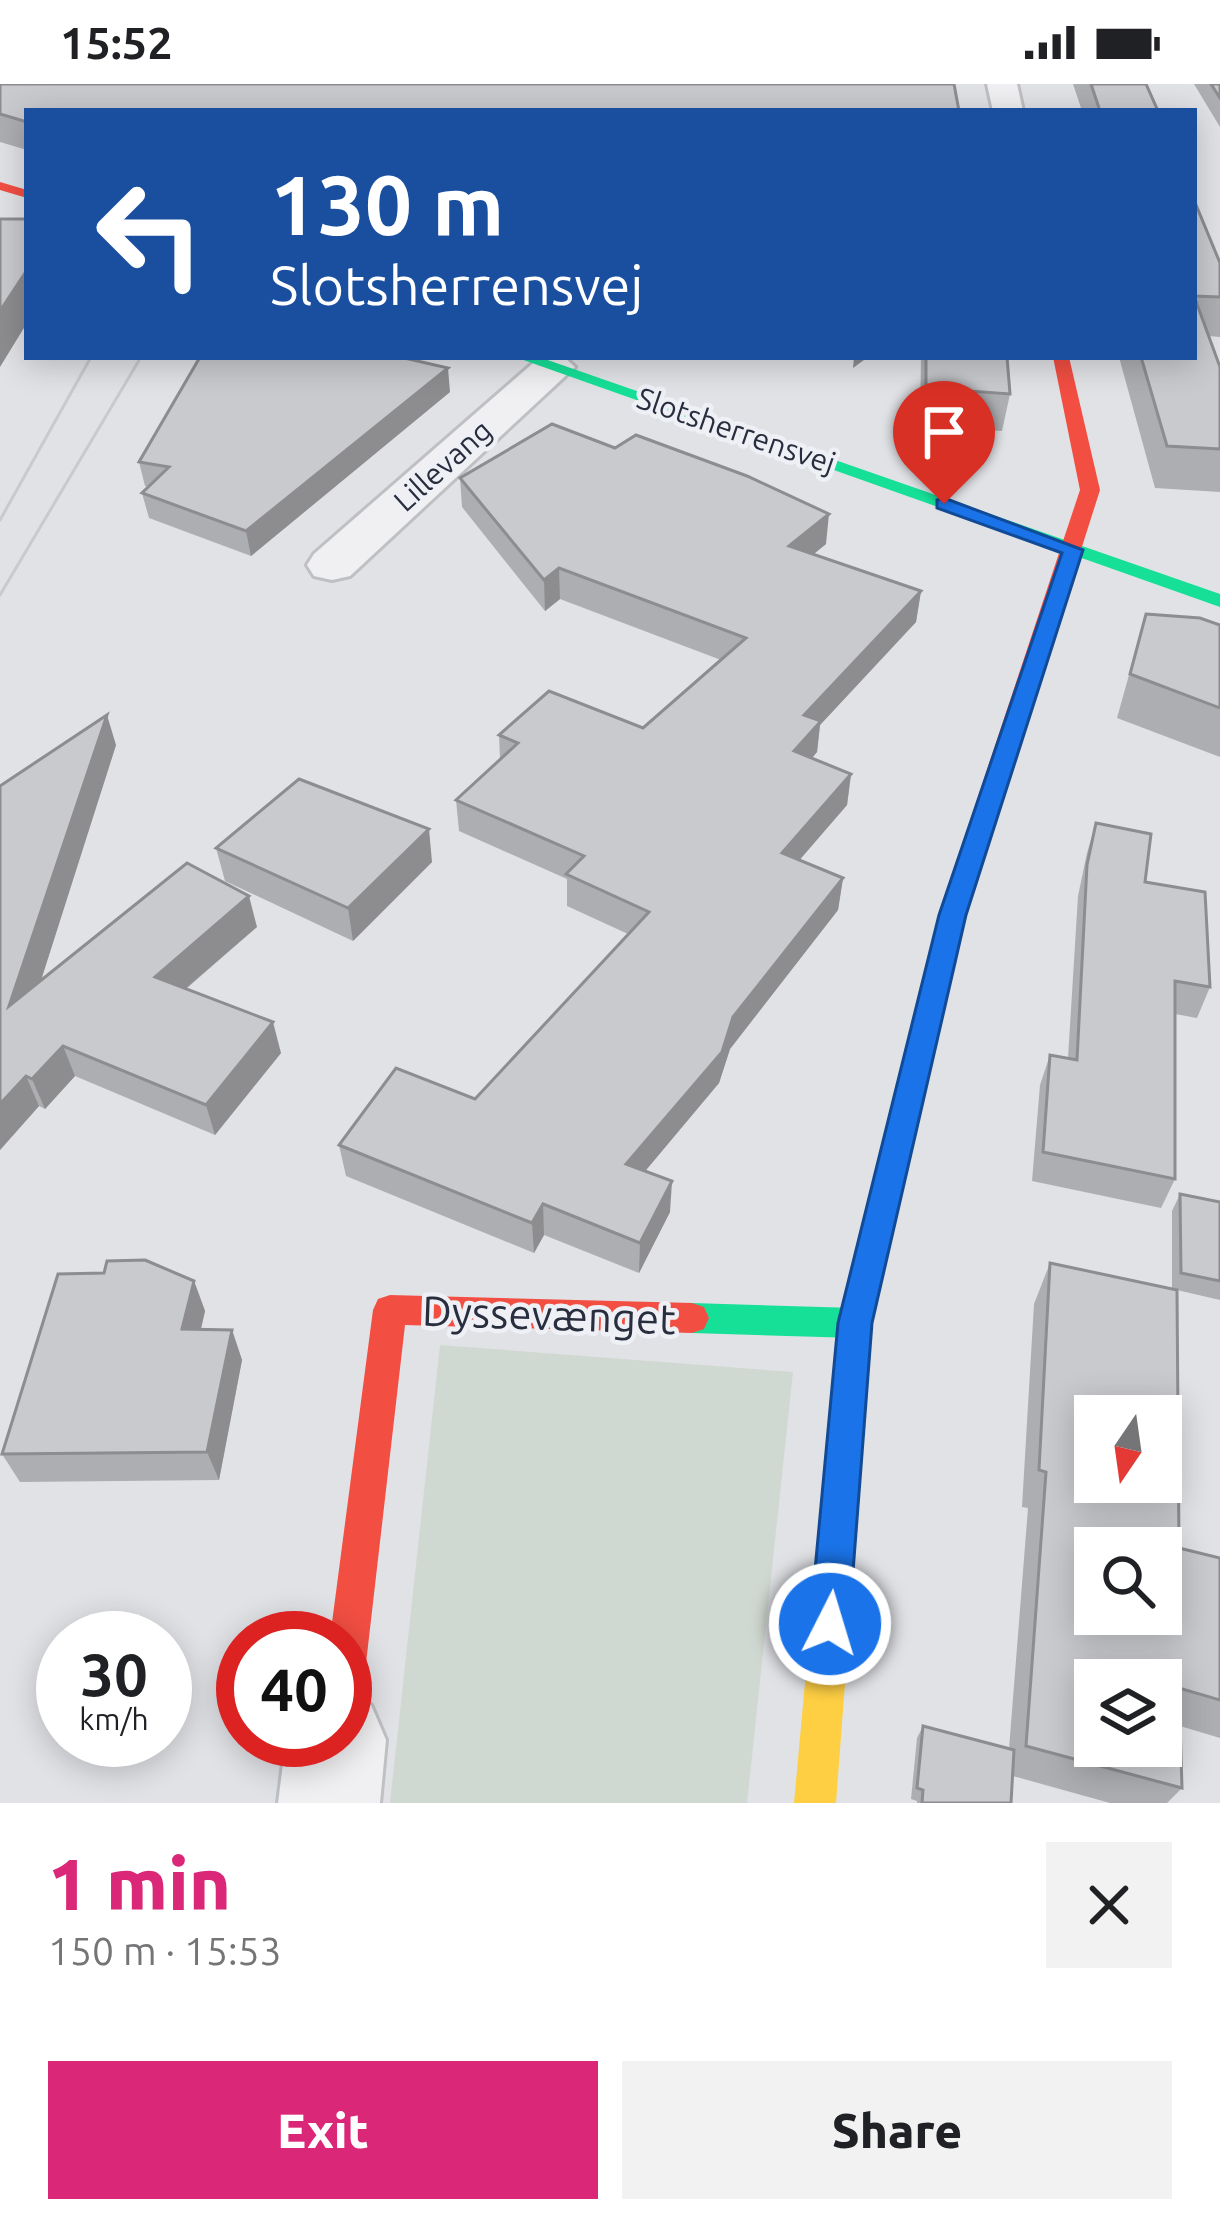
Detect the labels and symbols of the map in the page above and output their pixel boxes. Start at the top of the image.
street label: Slotsherrensvej [633,380,840,480]
pin [893,381,995,504]
street label: Lillevang [387,413,498,518]
street label: Dyssevænget [421,1287,677,1342]
north arrow [1074,1395,1182,1503]
position arrow [767,1561,893,1687]
speed limit sign: 40 [216,1611,372,1767]

